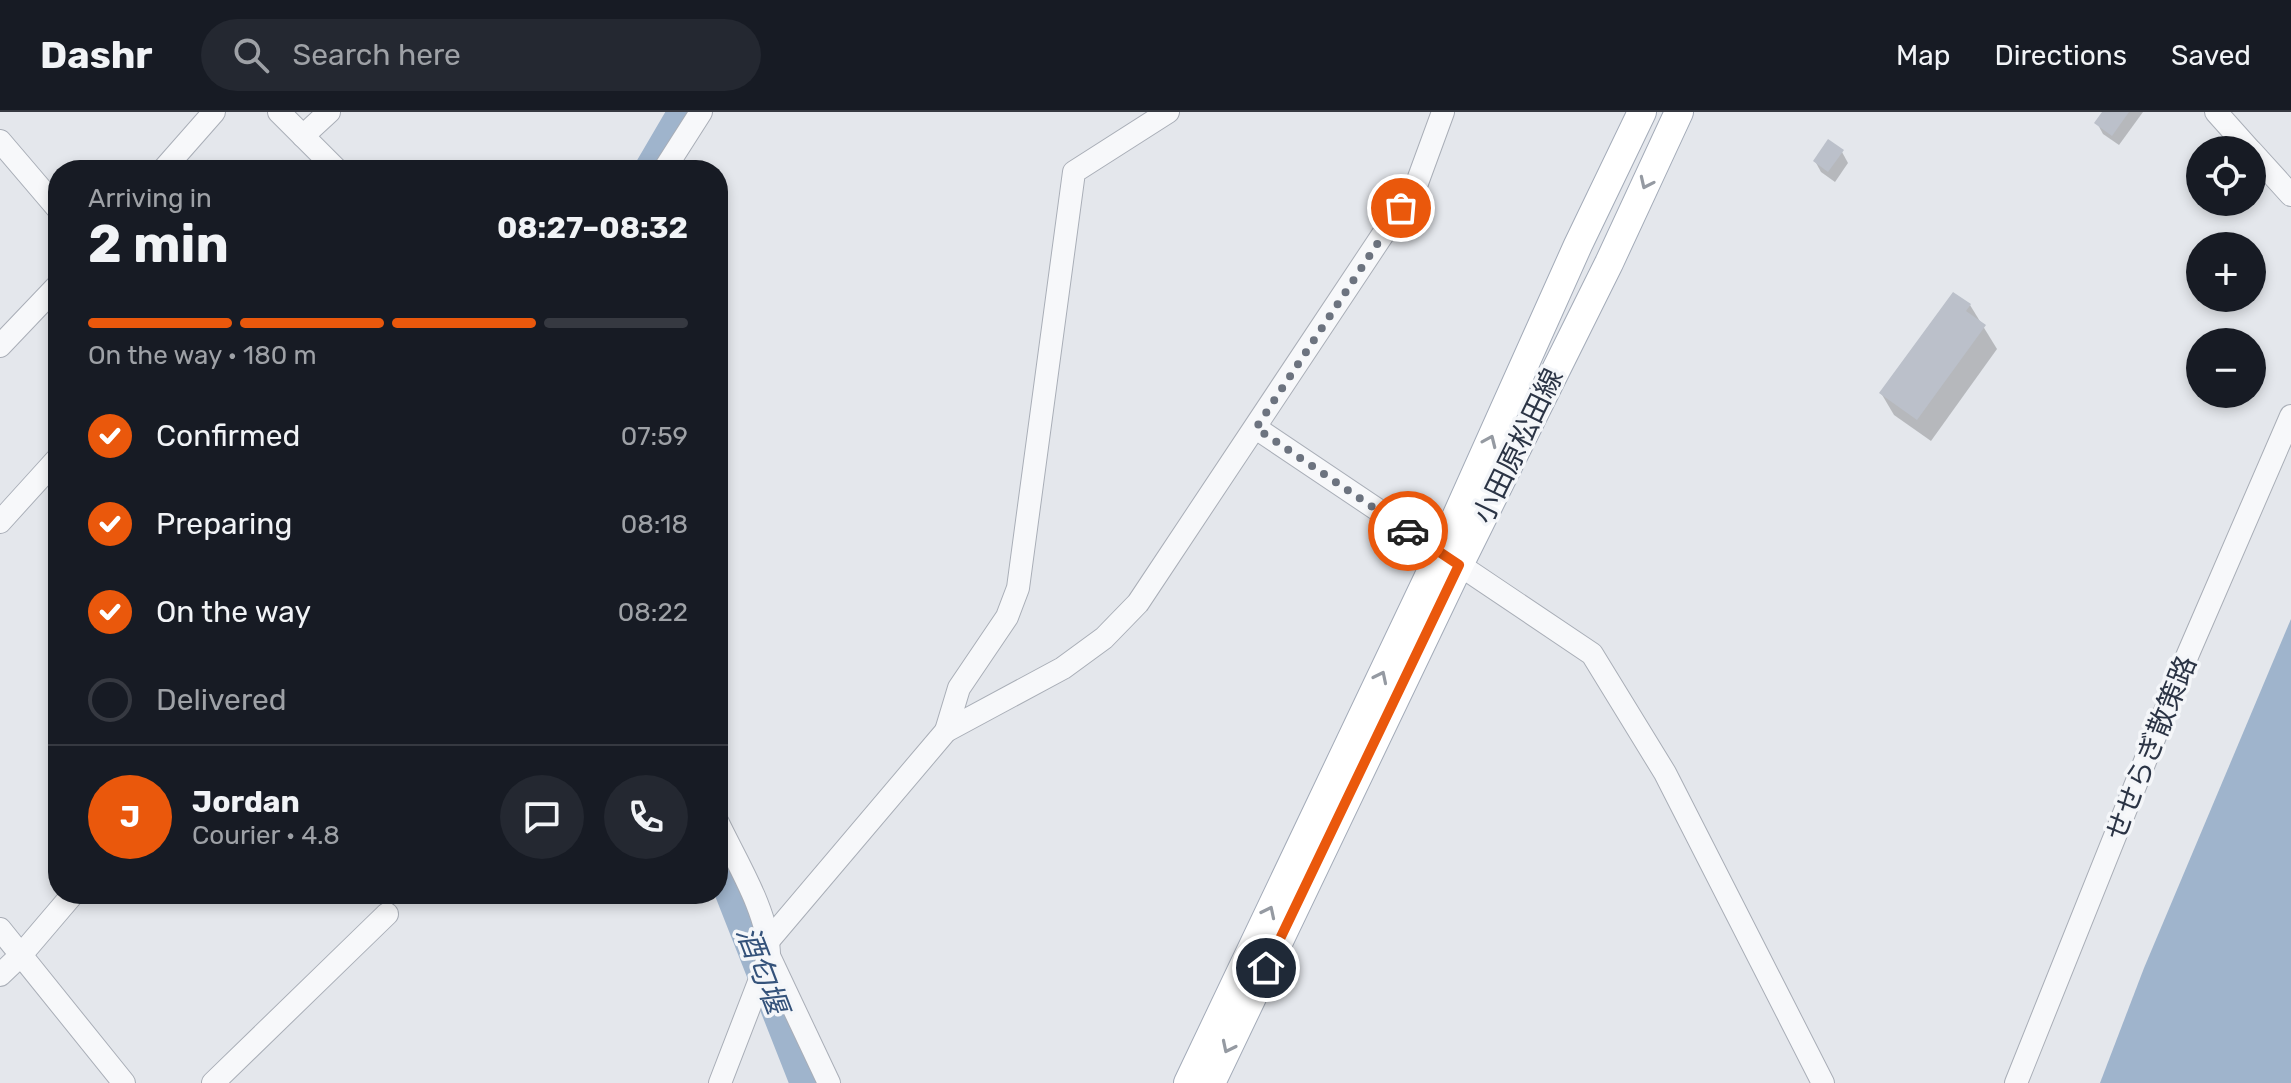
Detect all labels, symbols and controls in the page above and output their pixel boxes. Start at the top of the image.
search box [201,19,761,91]
text: Dashr [40,32,153,78]
icon: search [229,33,273,77]
text: Search here [293,37,461,73]
text: Map [1896,39,1950,72]
text: Directions [1994,39,2127,72]
text: Saved [2171,39,2251,72]
map controls [2186,136,2266,408]
button: locate [2186,136,2266,216]
pin [1367,174,1435,242]
one-way arrow [1640,174,1656,189]
text: Arriving in [88,183,212,214]
icon: bag [1379,186,1423,230]
text: 08:27–08:32 [497,210,688,246]
text: 2 min [88,213,229,275]
button: + [2186,232,2266,312]
button: − [2186,328,2266,408]
text: On the way · 180 m [88,340,317,371]
street label: 小田原松田線 [1466,363,1570,529]
icon: check [88,414,132,458]
text: Confirmed [156,418,300,454]
text: 07:59 [621,421,688,452]
one-way arrow [1481,435,1497,449]
courier [1368,491,1448,571]
icon: check [88,502,132,546]
text: Preparing [156,506,292,542]
text: 08:18 [621,509,688,540]
icon: car [1386,509,1430,553]
icon: check [88,590,132,634]
text: On the way [156,594,311,630]
text: 08:22 [618,597,688,628]
street label: せせらぎ散策路 [2099,651,2203,845]
one-way arrow [1371,670,1387,685]
text: Delivered [156,682,287,718]
button: chat [500,775,584,859]
button: phone [604,775,688,859]
text: Jordan [192,784,300,820]
text: J [120,799,140,835]
text: Courier · 4.8 [192,820,340,851]
one-way arrow [1259,905,1275,920]
water label: 酒匂堰 [729,922,797,1023]
pin [1232,934,1300,1002]
icon: home [1244,946,1288,990]
one-way arrow [1222,1039,1238,1053]

